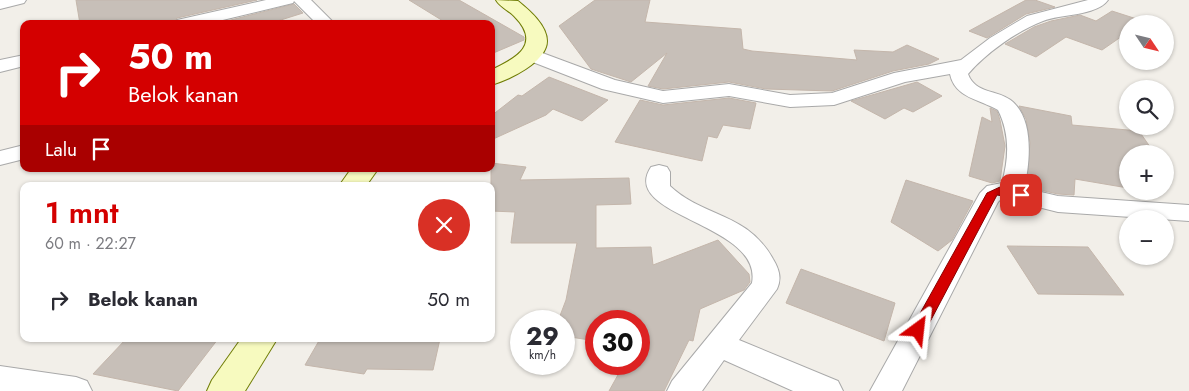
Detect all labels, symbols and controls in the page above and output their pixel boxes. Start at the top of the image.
north arrow [1119,15,1174,70]
map controls [1119,15,1174,265]
text: 50 m [128,32,213,82]
icon: right [45,40,110,105]
text: Belok kanan [128,78,239,110]
button: search [1119,80,1174,135]
icon: arrive [87,135,115,163]
text: Lalu [45,136,77,163]
button: + [1119,145,1174,200]
pin [1000,174,1042,216]
icon: arrive [1007,181,1035,209]
text: 1 mnt [45,191,119,234]
button: close [418,199,470,251]
button: − [1119,210,1174,265]
text: 60 m · 22:27 [45,232,136,255]
icon: right [45,286,73,314]
text: Belok kanan [88,286,198,313]
text: 50 m [427,286,470,313]
position arrow [891,303,943,355]
speed limit sign: 30 [585,310,650,375]
text: 29 [526,318,559,354]
text: km/h [529,346,556,364]

